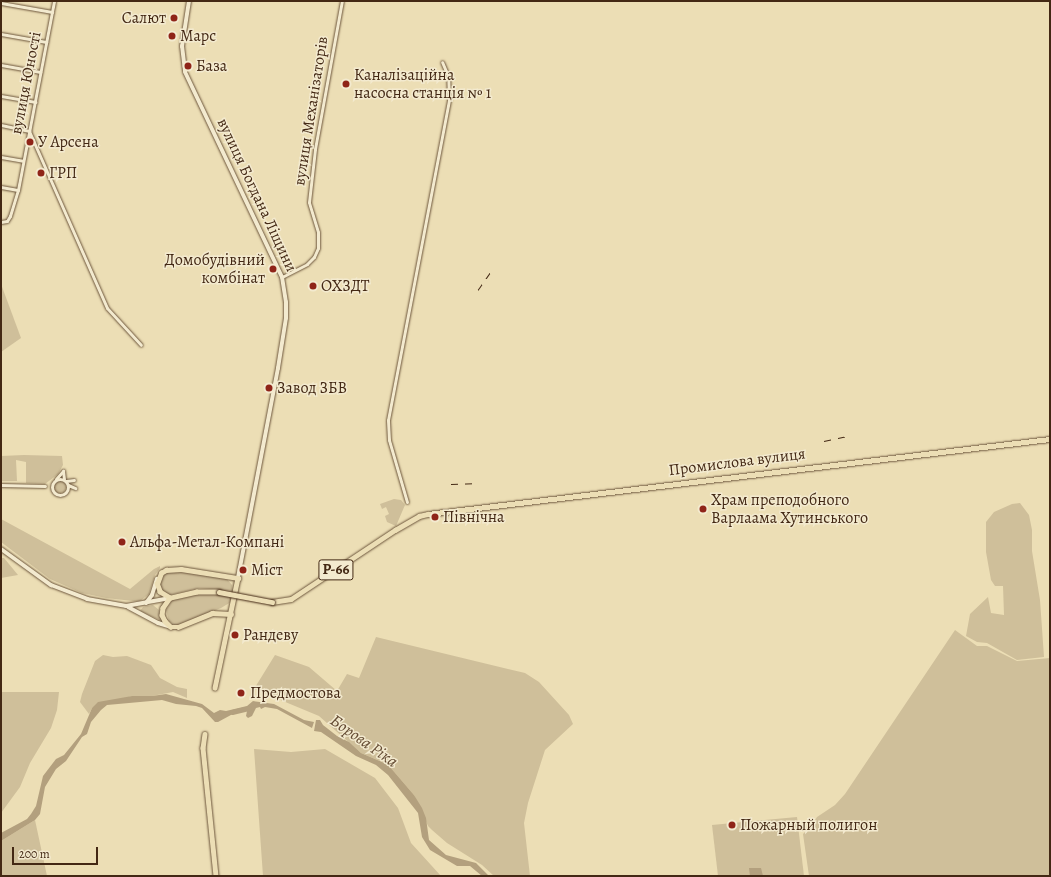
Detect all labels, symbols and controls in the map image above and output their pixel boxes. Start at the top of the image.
place label: Салют [122,8,166,28]
marker: Салют [169,13,179,23]
place label: Марс [180,26,216,46]
street label: вулиця Юності [7,30,45,136]
marker: Марс [167,31,177,41]
street label: вулиця Механізаторів [290,35,332,187]
place label: База [196,56,227,76]
marker: База [183,61,193,71]
place label: Каналізаційна насосна станція № 1 [354,65,491,103]
marker: Каналізаційна насосна станція № 1 [341,79,351,89]
street label: вулиця Богдана Ліщини [213,115,301,275]
place label: У Арсена [38,132,99,152]
marker: У Арсена [25,137,35,147]
place label: ГРП [49,163,77,183]
marker: ГРП [36,168,46,178]
place label: Домобудівний комбінат [164,250,265,288]
marker: Домобудівний комбінат [268,264,278,274]
place label: ОХЗДТ [321,276,370,296]
marker: ОХЗДТ [308,281,318,291]
place label: Завод ЗБВ [277,378,347,398]
marker: Завод ЗБВ [264,383,274,393]
street label: Промислова вулиця [667,444,807,480]
place label: Храм преподобного Варлаама Хутинського [711,490,868,528]
marker: Храм преподобного Варлаама Хутинського [698,504,708,514]
place label: Північна [443,507,504,527]
marker: Північна [430,512,440,522]
place label: Альфа-Метал-Компані [130,532,284,552]
marker: Альфа-Метал-Компані [117,537,127,547]
road number: Р-66 [318,557,354,583]
place label: Міст [251,560,283,580]
marker: Міст [238,565,248,575]
place label: Рандеву [243,625,298,645]
marker: Рандеву [230,630,240,640]
place label: Предмостова [250,683,341,703]
marker: Предмостова [235,687,247,699]
water label: Борова Ріка [326,710,402,772]
place label: Пожарный полигон [740,815,877,835]
marker: Пожарный полигон [727,820,737,830]
scale bar [14,839,100,865]
text: 200 m [19,846,50,862]

